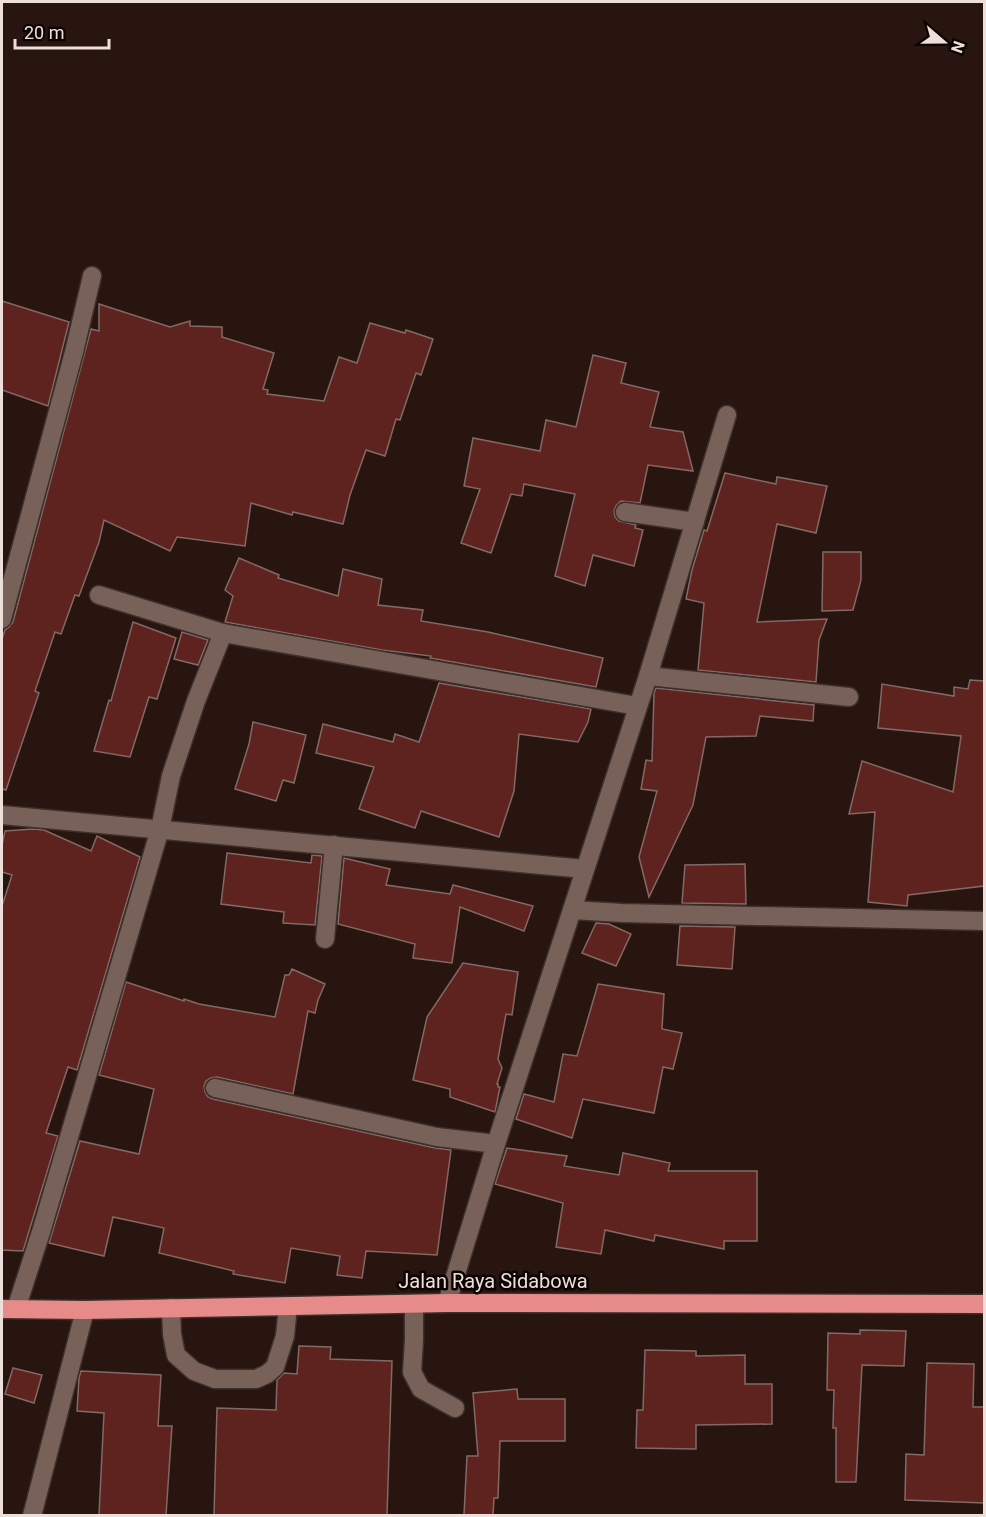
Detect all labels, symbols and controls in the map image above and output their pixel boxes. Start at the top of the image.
scale bar [15,12,110,50]
north arrow [914,12,974,72]
text: 20 m [24,22,64,43]
text: N [947,38,968,56]
street label: Jalan Raya Sidabowa [398,1269,588,1293]

